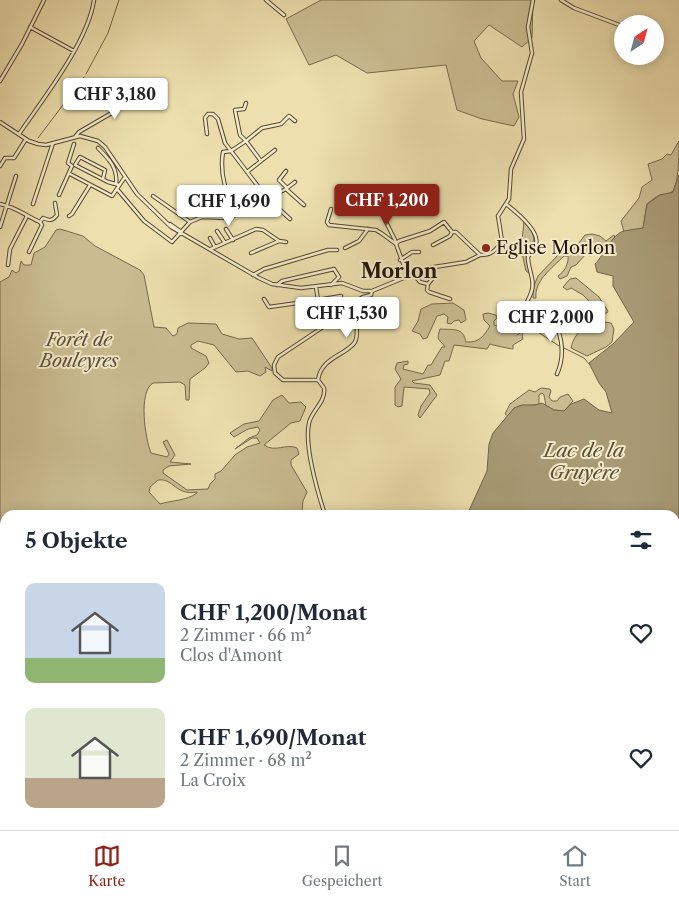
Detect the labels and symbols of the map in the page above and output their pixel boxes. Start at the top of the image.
north arrow [614,15,664,65]
pin: CHF 3,180 [58,78,172,120]
pin: CHF 1,690 [172,184,286,227]
pin: CHF 1,200 [330,184,444,226]
place label: Eglise Morlon [496,237,615,259]
marker: Eglise Morlon [480,242,492,254]
district label: Morlon [361,259,438,283]
pin: CHF 1,530 [290,296,404,339]
pin: CHF 2,000 [494,300,608,343]
park label: Forêt de Bouleyres [38,329,118,372]
water label: Lac de la Gruyère [542,439,625,484]

